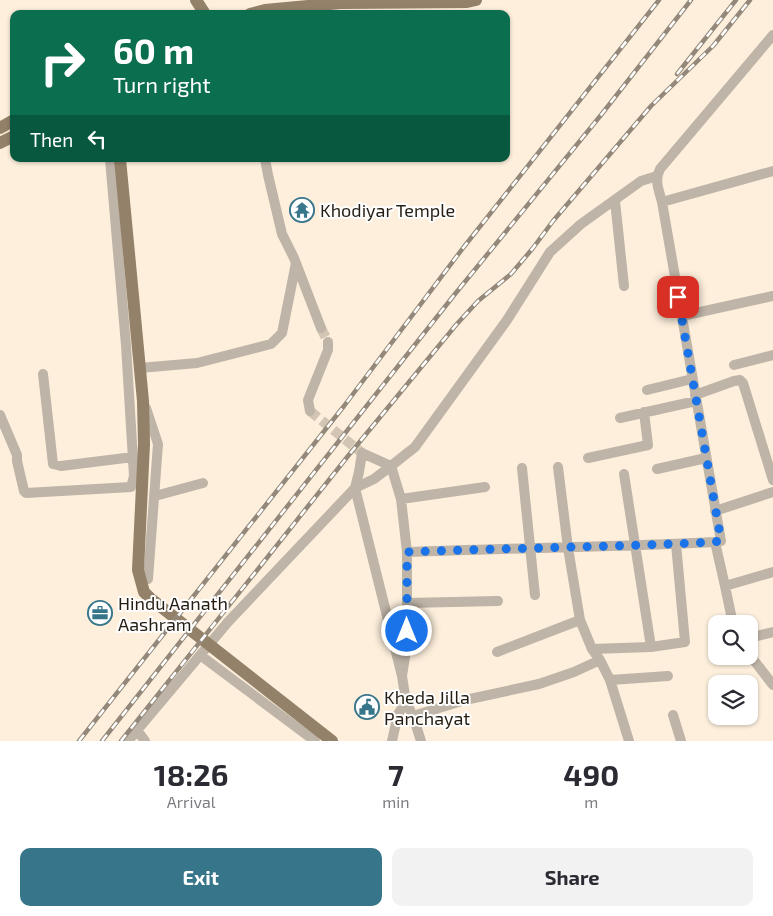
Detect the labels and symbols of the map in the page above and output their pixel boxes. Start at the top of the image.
temple icon: Khodiyar Temple [289,197,315,223]
place label: Khodiyar Temple [320,199,455,221]
pin [657,276,699,318]
place label: Hindu Aanath Aashram [118,592,228,635]
office icon: Hindu Aanath Aashram [87,600,113,626]
position arrow [380,604,432,656]
place label: Kheda Jilla Panchayat [384,686,470,729]
public building icon: Kheda Jilla Panchayat [354,694,380,720]

